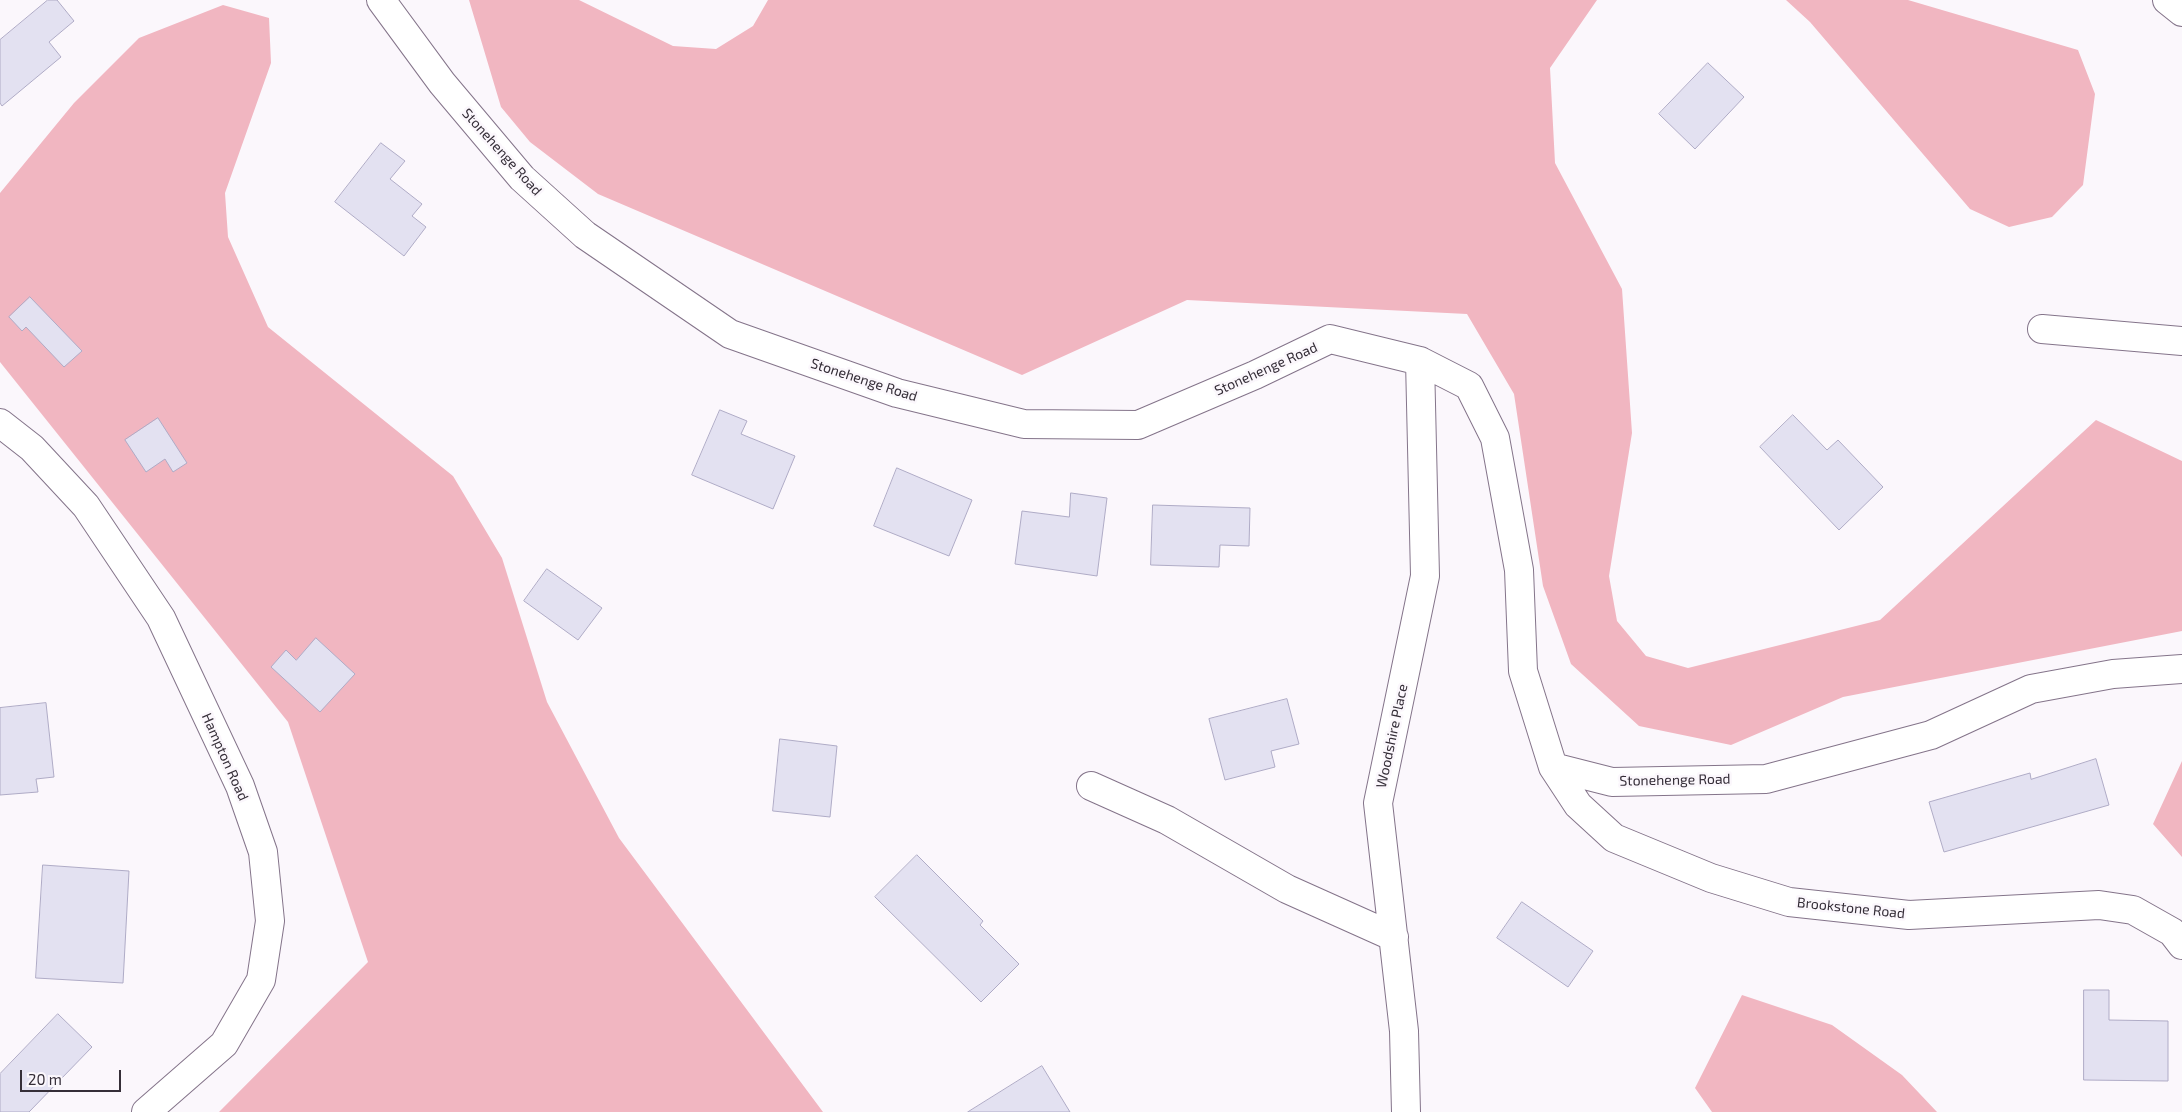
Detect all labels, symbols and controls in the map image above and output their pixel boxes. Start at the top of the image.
street label: Stonehenge Road [459,105,545,199]
street label: Stonehenge Road [1212,339,1320,399]
street label: Stonehenge Road [809,355,919,405]
street label: Woodshire Place [1373,682,1411,790]
street label: Hampton Road [198,711,252,803]
street label: Stonehenge Road [1619,771,1731,789]
street label: Brookstone Road [1796,894,1906,922]
scale bar [22,1060,124,1092]
text: 20 m [28,1070,62,1088]

